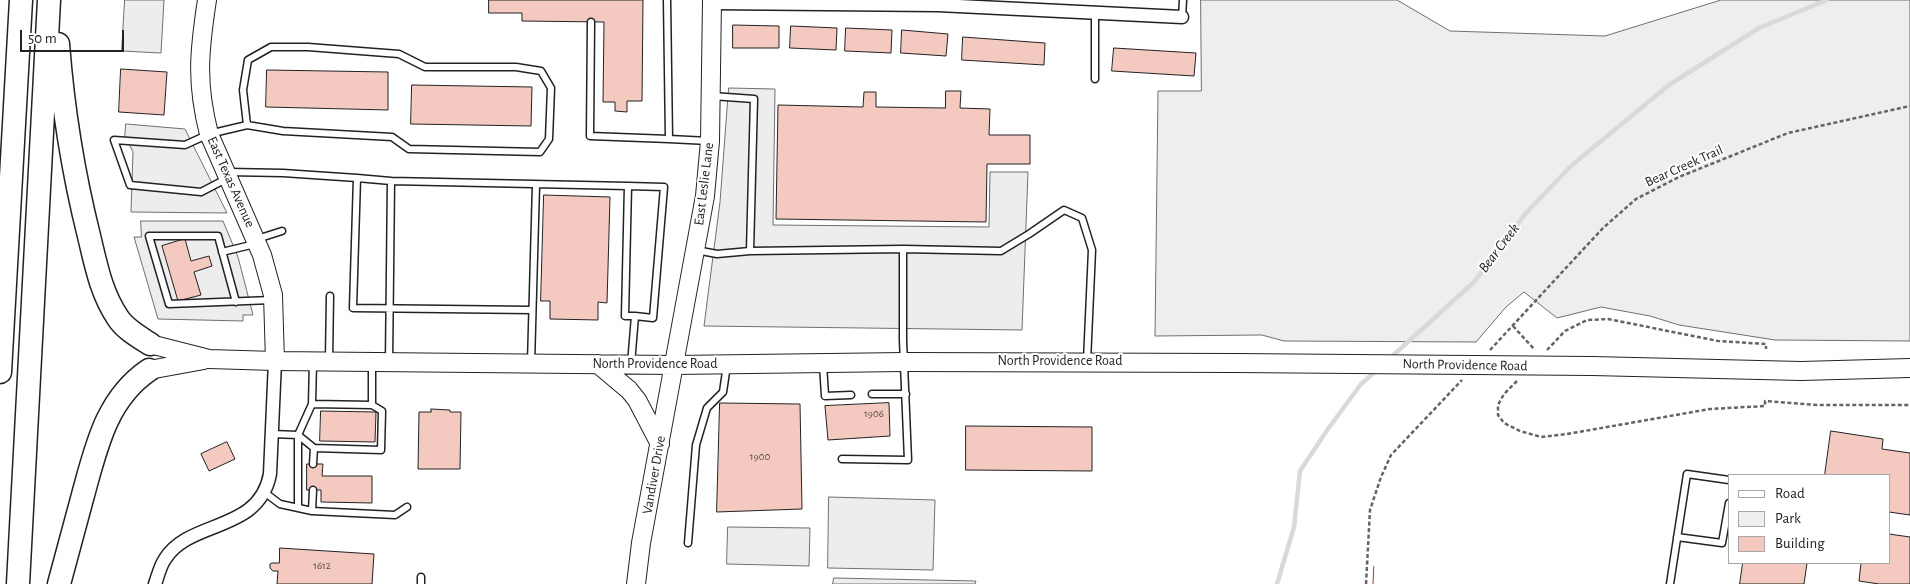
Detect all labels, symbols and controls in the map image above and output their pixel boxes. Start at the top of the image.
scale bar [22,20,126,52]
text: 50 m [28,31,57,46]
street label: East Texas Avenue [203,134,259,230]
street label: East Leslie Lane [691,141,717,227]
street label: Bear Creek Trail [1642,141,1726,191]
water label: Bear Creek [1475,220,1523,276]
street label: North Providence Road [997,353,1123,369]
street label: North Providence Road [592,356,718,372]
street label: North Providence Road [1402,356,1528,374]
house number: 1906 [864,407,884,421]
street label: Vandiver Drive [639,434,669,516]
house number: 1900 [750,450,770,464]
legend [1728,474,1890,564]
text: Road [1775,486,1805,501]
text: Park [1775,511,1801,526]
text: Building [1775,536,1825,551]
house number: 1612 [313,559,331,573]

